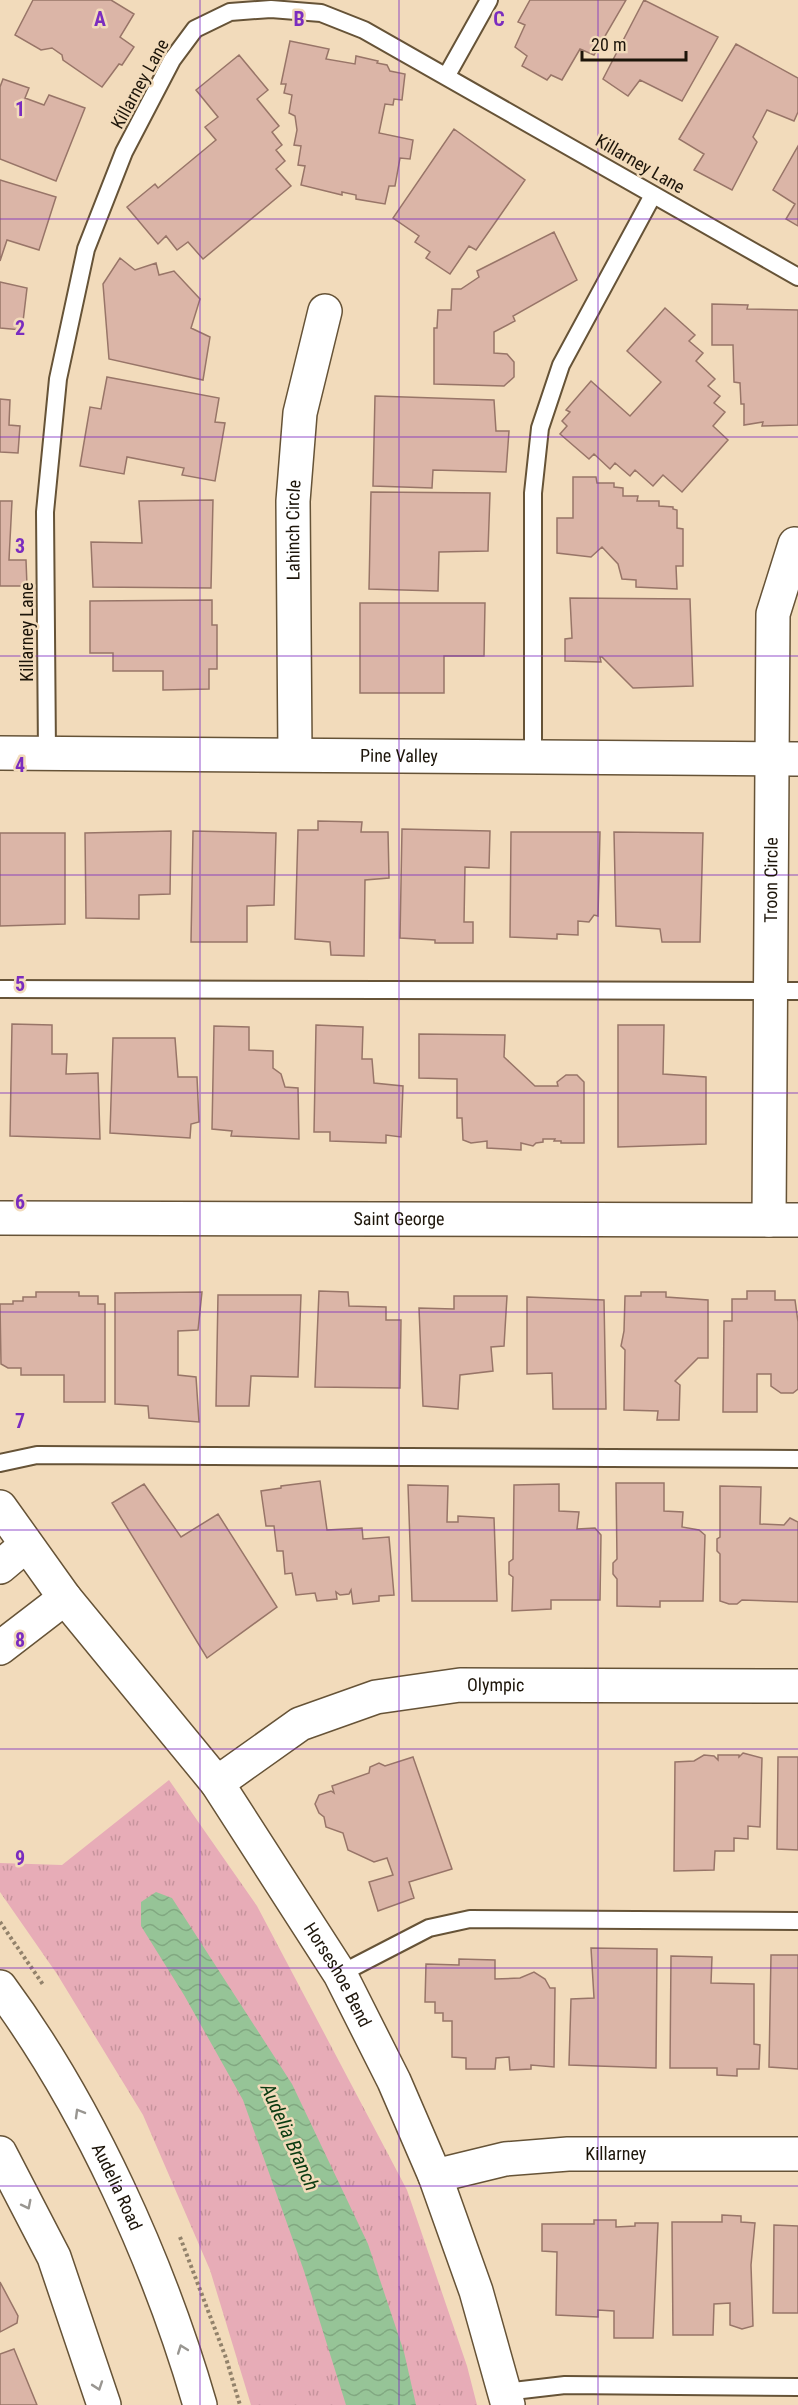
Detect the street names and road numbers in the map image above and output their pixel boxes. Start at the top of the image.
street label: Killarney Lane [106,35,173,132]
street label: Killarney Lane [592,130,689,197]
street label: Lahinch Circle [282,479,305,580]
street label: Killarney Lane [16,582,37,682]
street label: Pine Valley [360,745,438,766]
street label: Troon Circle [760,837,782,923]
street label: Saint George [353,1208,445,1229]
street label: Olympic [467,1674,524,1695]
street label: Horseshoe Bend [300,1919,376,2030]
street label: Audelia Road [88,2140,147,2233]
street label: Killarney [585,2143,647,2164]

